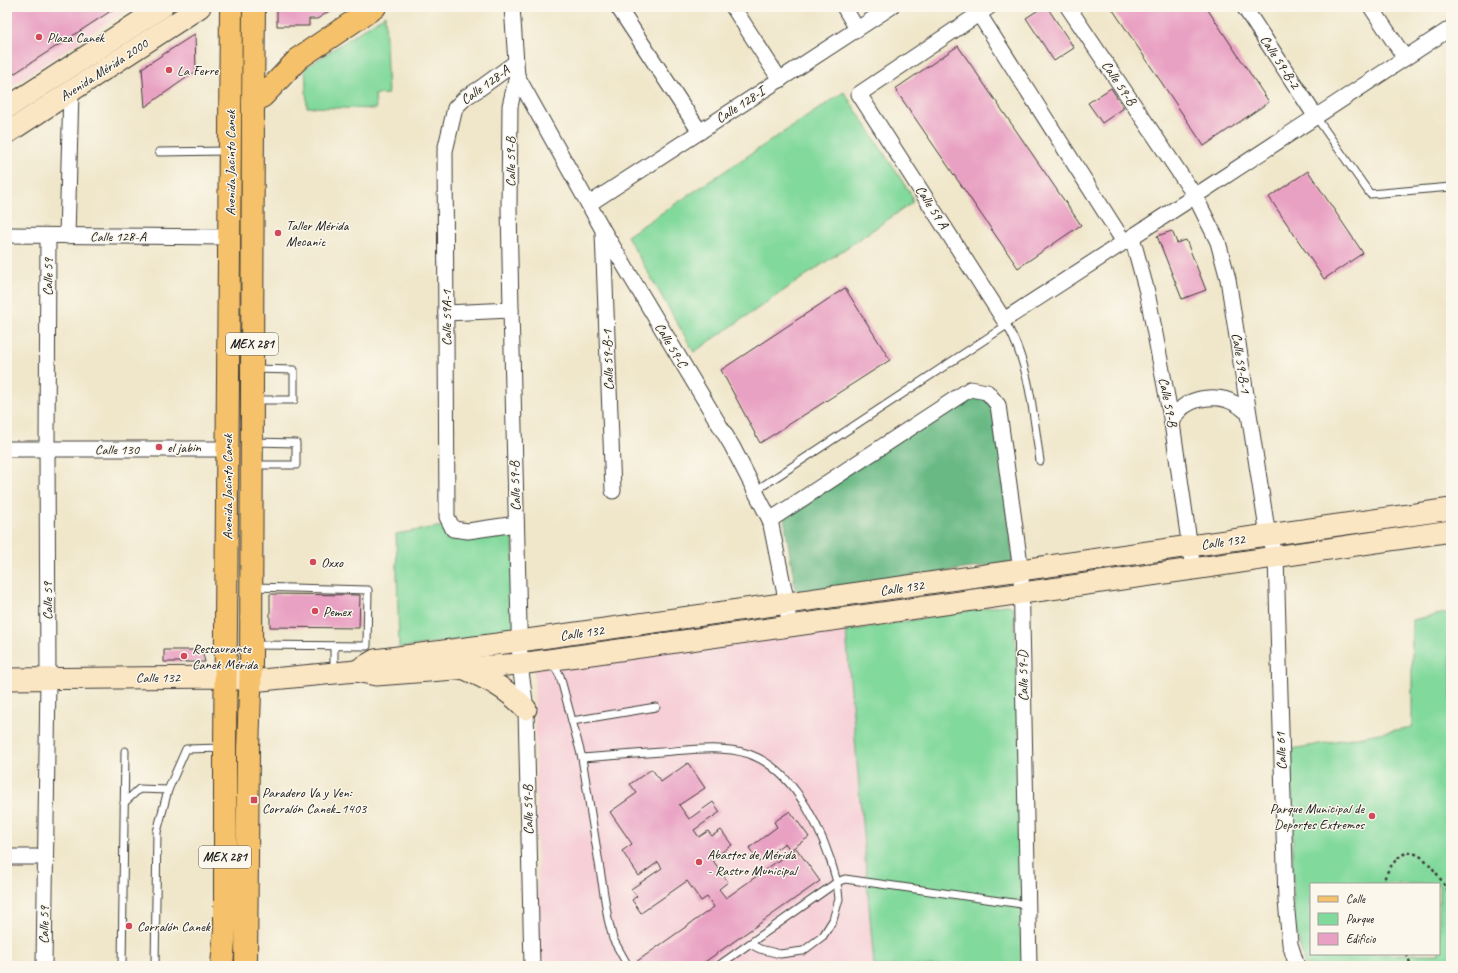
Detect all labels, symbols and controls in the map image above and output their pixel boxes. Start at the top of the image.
place label: Plaza Canek [47,29,106,46]
marker: Plaza Canek [34,32,44,42]
street label: Calle 59-B-2 [1256,32,1305,94]
street label: Avenida Mérida 2000 [57,34,153,105]
street label: Calle 59-B [1098,58,1141,110]
street label: Calle 128-A [457,61,513,108]
place label: La Ferre [177,62,219,79]
marker: La Ferre [164,65,174,75]
street label: Calle 128-I [713,81,770,127]
street label: Avenida Jacinto Canek [222,109,239,216]
street label: Calle 59-B [502,135,519,187]
street label: Calle 59 A [912,182,953,233]
place label: Taller Mérida Mecanic [286,217,350,250]
street label: Calle 128-A [90,228,147,245]
marker: Taller Mérida Mecanic [273,228,283,238]
street label: Calle 59 [39,256,57,296]
street label: Calle 59A-1 [438,289,455,346]
street label: Calle 59-C [651,320,692,372]
street label: Calle 59-B-1 [598,329,618,391]
street label: Calle 59-B-1 [1228,332,1254,395]
road number: MEX 281 [226,333,278,355]
street label: Calle 59-B [1155,376,1181,430]
street label: Avenida Jacinto Canek [219,433,236,540]
place label: el jabin [167,439,202,456]
street label: Calle 130 [95,441,141,458]
marker: el jabin [154,442,164,452]
street label: Calle 59-B [506,459,524,511]
street label: Calle 132 [1200,530,1248,553]
place label: Oxxo [321,554,344,571]
marker: Oxxo [308,557,318,567]
street label: Calle 132 [879,576,927,599]
street label: Calle 59 [39,580,56,620]
place label: Pemex [323,603,352,620]
marker: Pemex [310,606,320,616]
street label: Calle 132 [559,621,607,644]
place label: Restaurante Canek Mérida [192,640,259,673]
street label: Calle 59-D [1014,649,1032,701]
marker: Restaurante Canek Mérida [179,651,189,661]
street label: Calle 132 [136,669,182,686]
street label: Calle 61 [1272,731,1290,770]
street label: Calle 59-B [519,783,537,835]
place label: Paradero Va y Ven: Corralón Canek_1403 [262,784,368,817]
marker: Paradero Va y Ven: Corralón Canek_1403 [249,795,259,805]
place label: Parque Municipal de Deportes Extremos [1270,800,1365,833]
marker: Parque Municipal de Deportes Extremos [1367,811,1377,821]
road number: MEX 281 [199,846,251,868]
place label: Abastos de Mérida - Rastro Municipal [707,846,799,879]
marker: Abastos de Mérida - Rastro Municipal [694,857,704,867]
legend [1310,883,1440,955]
text: Calle [1346,891,1366,907]
street label: Calle 59 [35,904,53,944]
text: Parque [1346,911,1375,927]
place label: Corralón Canek [137,918,211,935]
marker: Corralón Canek [124,921,134,931]
text: Edificio [1346,931,1376,947]

